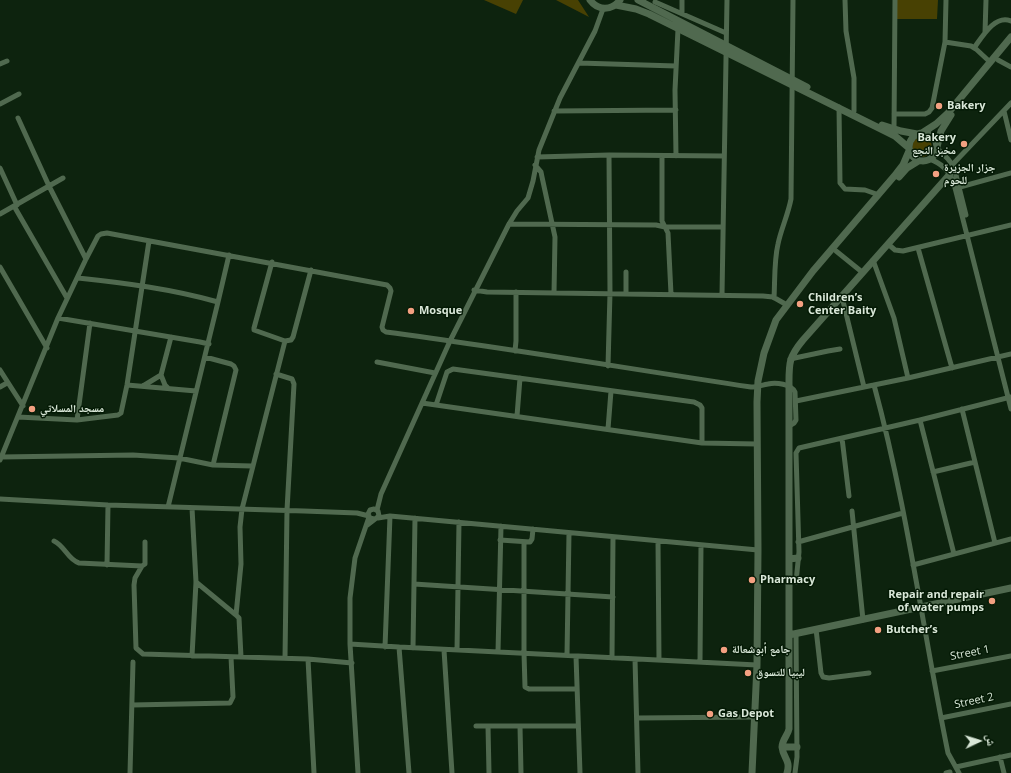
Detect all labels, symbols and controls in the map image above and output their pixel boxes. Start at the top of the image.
place label: Bakery [947,99,986,113]
marker: Bakery [934,101,944,111]
place label: Bakery مخبز النجع [912,131,956,157]
marker: Bakery مخبز النجع [959,139,969,149]
place label: جزار الجزيرة للحوم [944,161,995,187]
marker: جزار الجزيرة للحوم [931,169,941,179]
place label: Children’s Center Baity [808,291,876,317]
marker: Children’s Center Baity [795,299,805,309]
place label: Mosque [419,304,462,318]
marker: Mosque [406,306,416,316]
place label: مسجد المسلاتي [40,402,104,416]
marker: مسجد المسلاتي [27,404,37,414]
place label: Pharmacy [760,573,815,587]
marker: Pharmacy [747,575,757,585]
place label: Repair and repair of water pumps [888,588,984,614]
marker: Repair and repair of water pumps [987,596,997,606]
place label: Butcher’s [886,623,938,637]
marker: Butcher’s [873,625,883,635]
place label: جامع أبوشعالة [732,643,790,657]
street label: Street 1 [949,643,991,663]
marker: جامع أبوشعالة [719,645,729,655]
place label: ليبيا للتسوق [756,666,805,680]
marker: ليبيا للتسوق [743,668,753,678]
street label: Street 2 [953,690,995,712]
place label: Gas Depot [718,707,774,721]
marker: Gas Depot [705,709,715,719]
north arrow [959,721,999,761]
text: ش [984,734,999,746]

